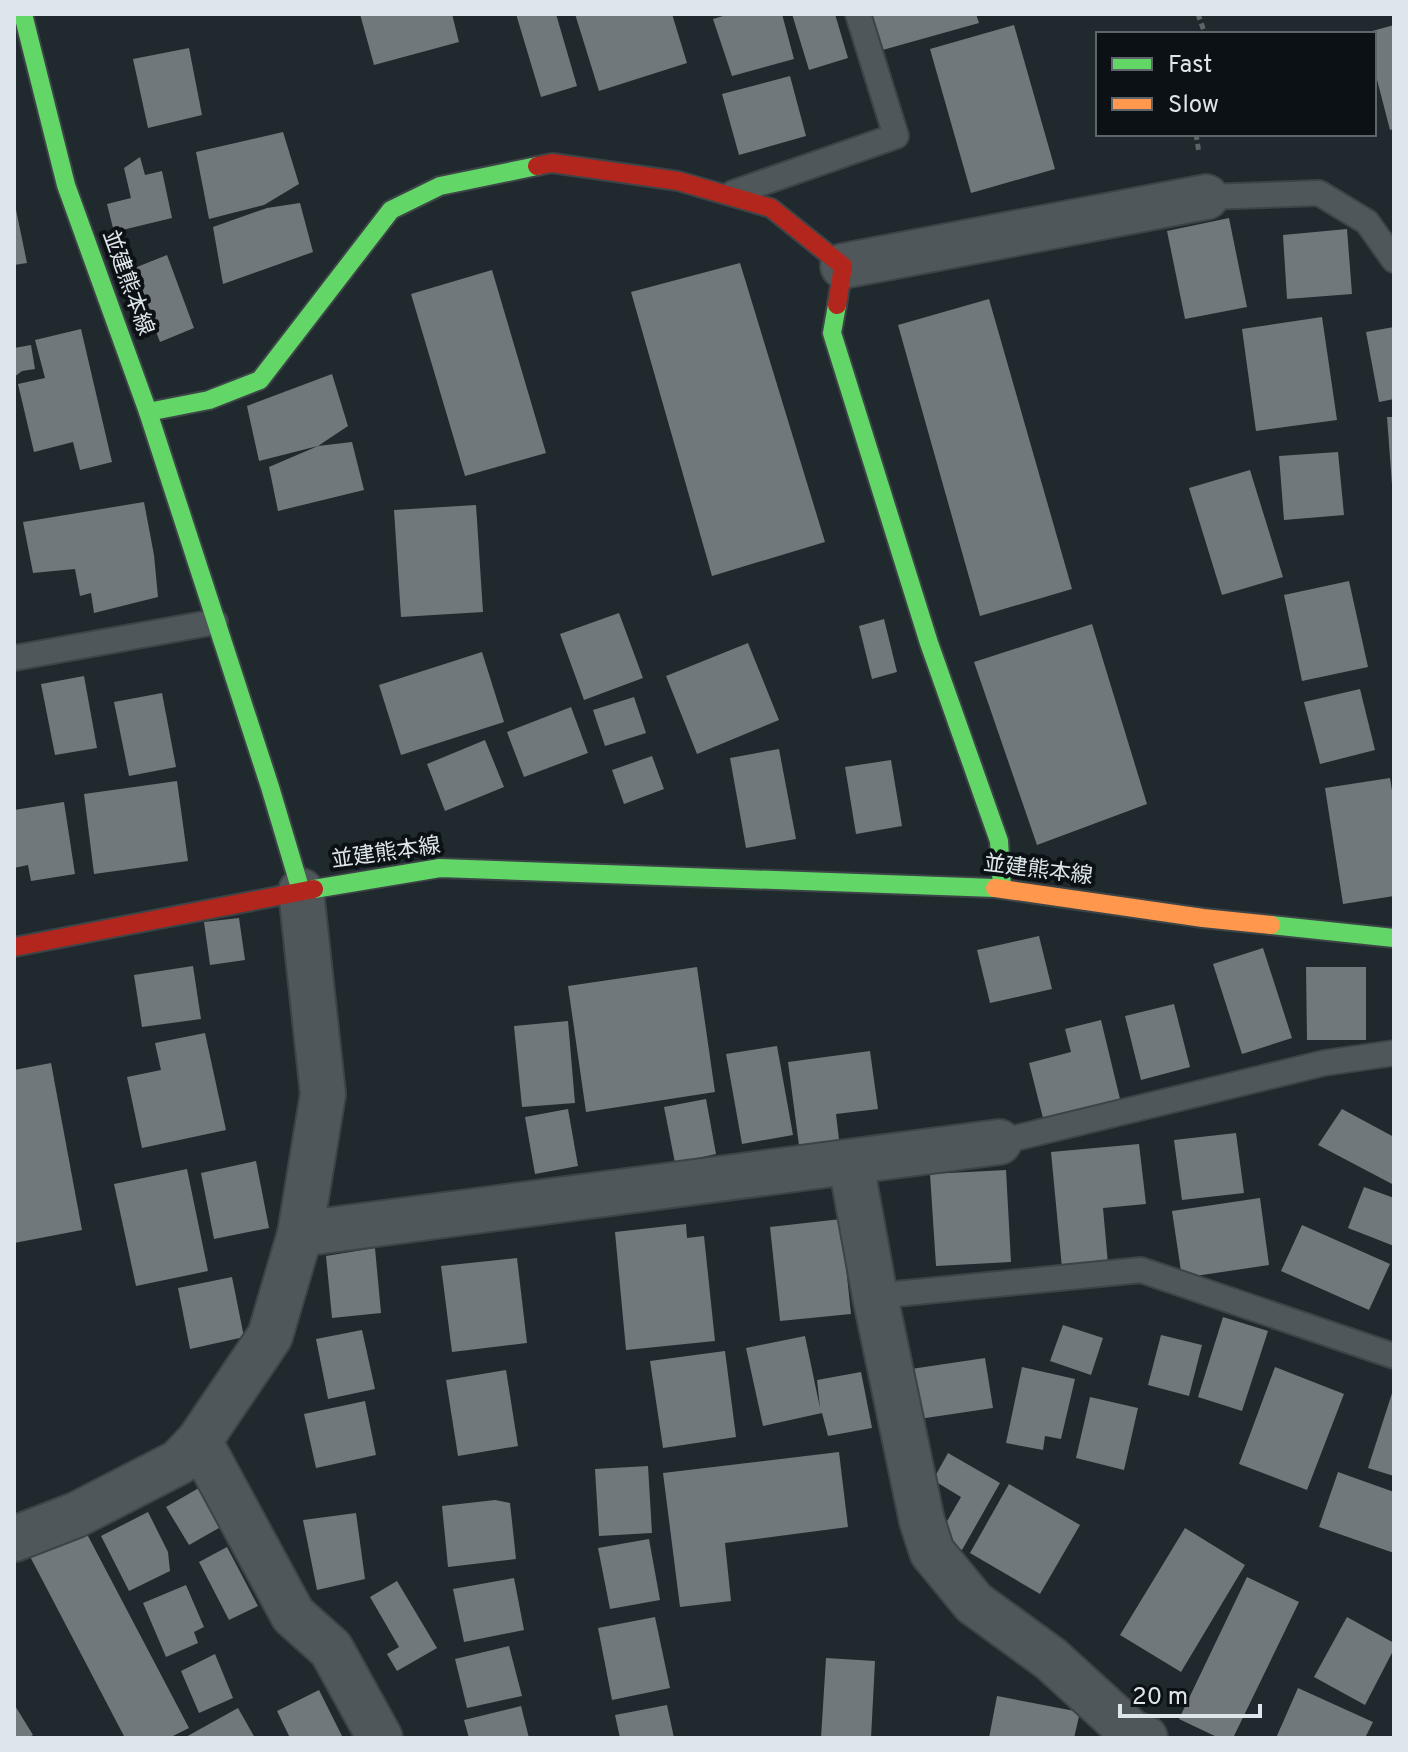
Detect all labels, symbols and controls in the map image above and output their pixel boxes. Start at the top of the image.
legend [1096,32,1376,136]
text: Fast [1168,51,1212,81]
text: Slow [1168,91,1219,121]
street label: 並建熊本線 [96,227,158,339]
street label: 並建熊本線 [330,833,442,875]
street label: 並建熊本線 [982,851,1094,891]
scale bar [1120,1668,1260,1718]
text: 20 m [1132,1683,1188,1713]

